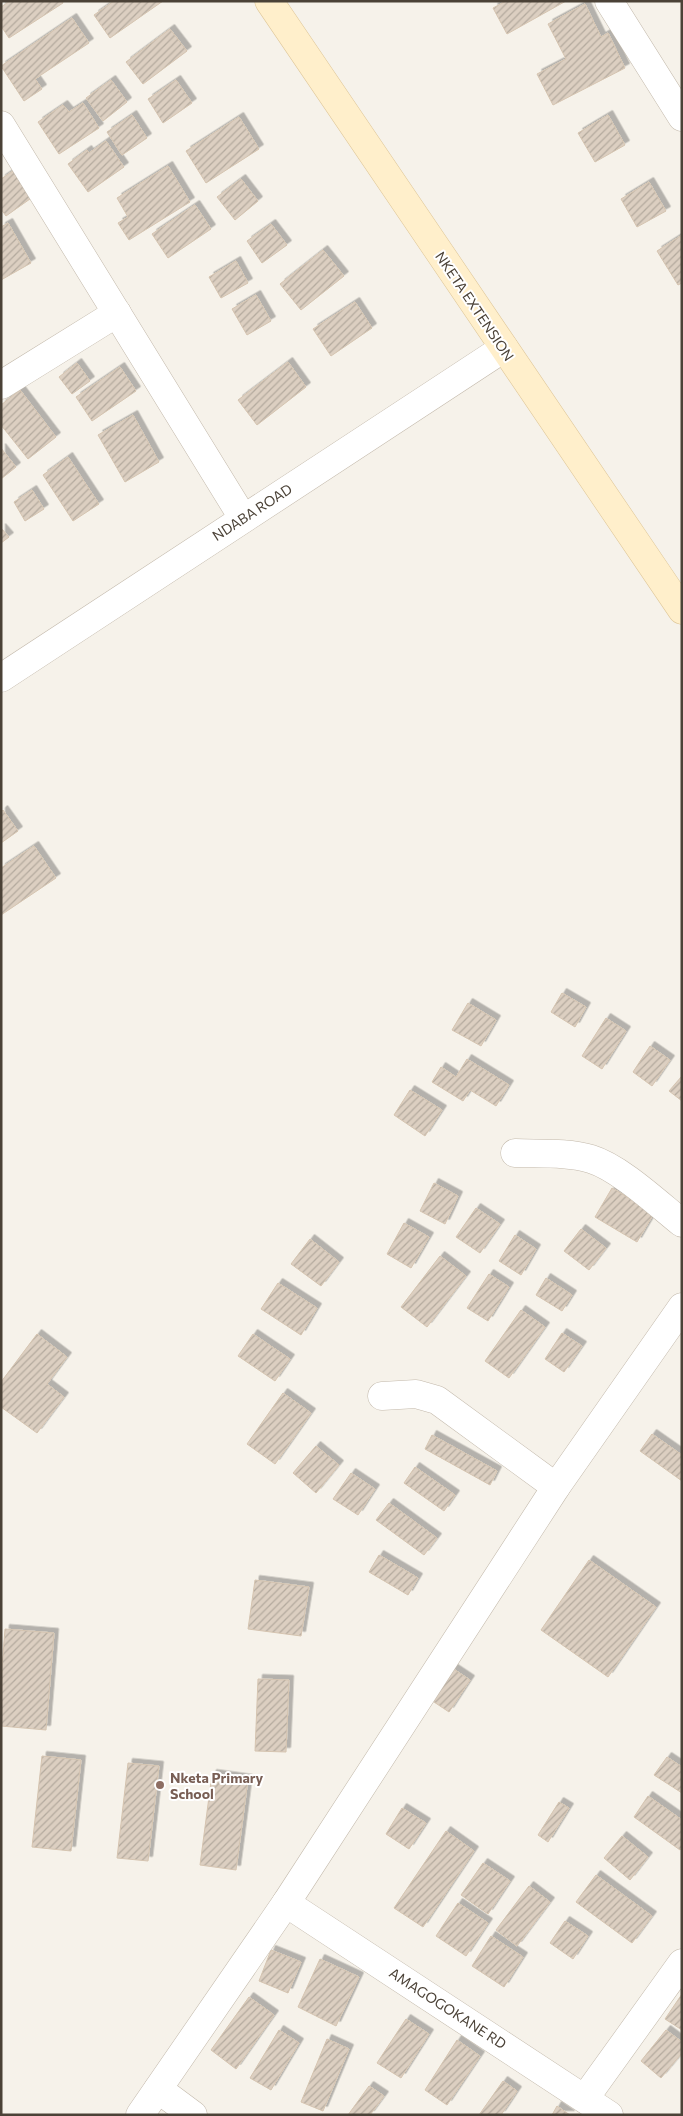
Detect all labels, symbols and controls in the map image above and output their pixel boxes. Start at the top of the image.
street label: NKETA EXTENSION [432,248,518,364]
street label: NDABA ROAD [209,480,295,544]
place label: Nketa Primary School [170,1769,264,1802]
marker: Nketa Primary School [154,1779,166,1791]
street label: AMAGOGOKANE RD [386,1964,510,2052]

